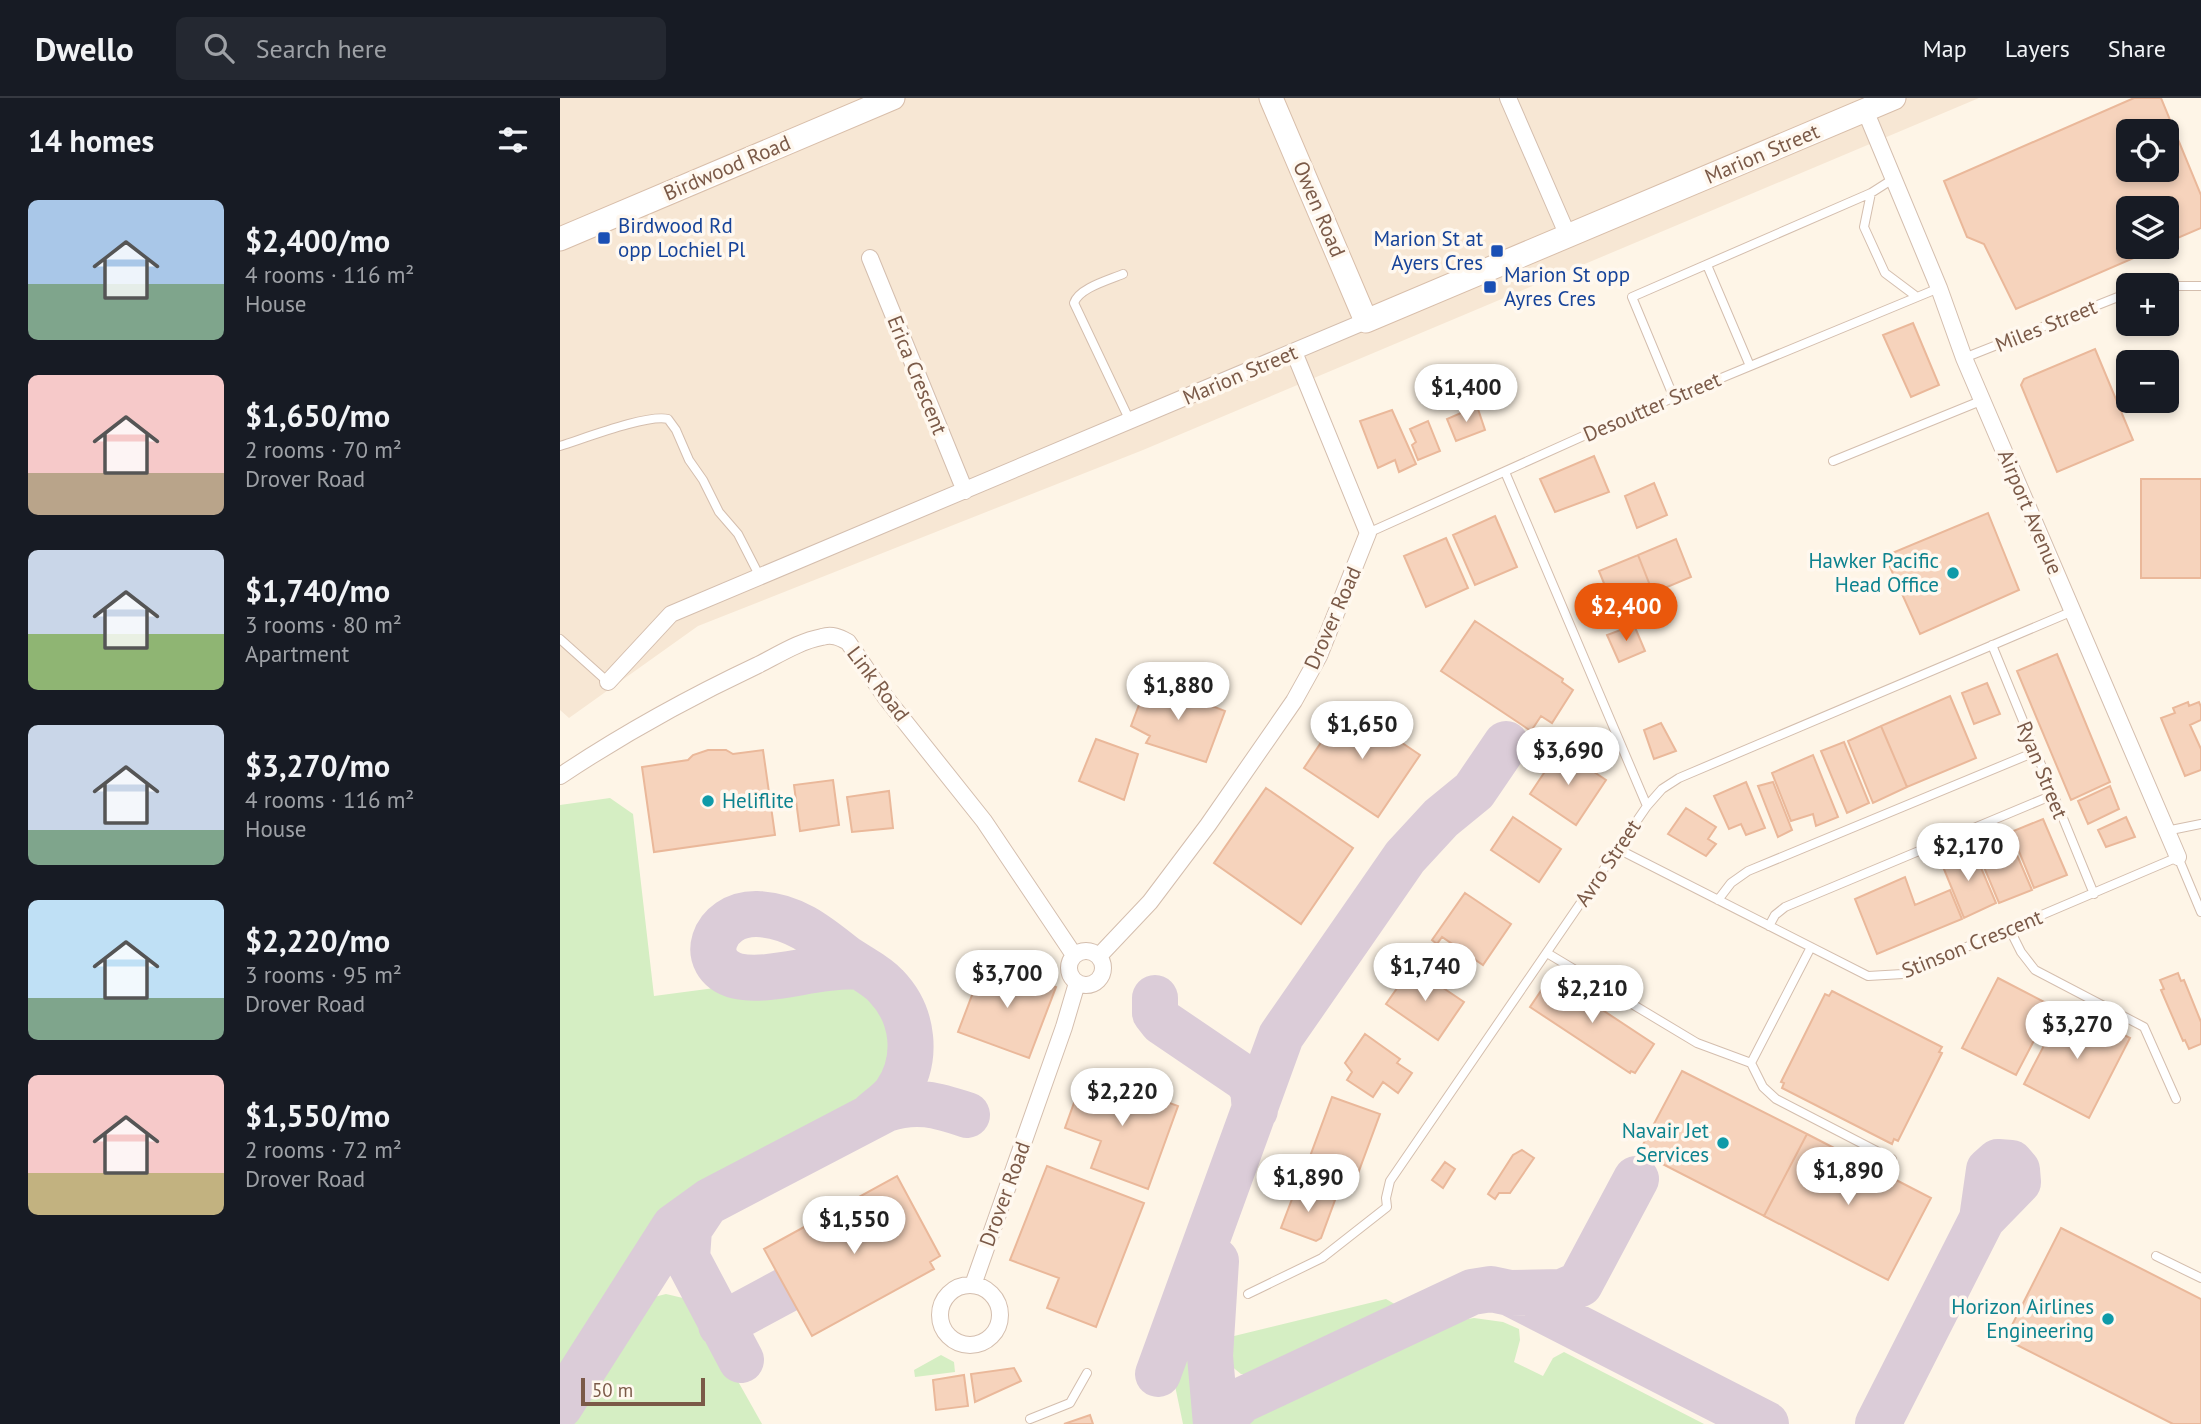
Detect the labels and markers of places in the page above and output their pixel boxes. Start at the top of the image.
place label: Birdwood Rd opp Lochiel Pl [618,212,745,263]
place label: Marion St at Ayers Cres [1373,225,1483,276]
marker: Birdwood Rd opp Lochiel Pl [596,230,612,246]
marker: Marion St at Ayers Cres [1489,243,1505,259]
place label: Marion St opp Ayres Cres [1504,261,1630,312]
marker: Marion St opp Ayres Cres [1482,279,1498,295]
pin: $1,400 [1409,364,1523,424]
place label: Hawker Pacific Head Office [1808,547,1939,598]
marker: Hawker Pacific Head Office [1945,565,1961,581]
pin: $2,400 [1569,584,1683,643]
pin: $1,880 [1121,662,1235,722]
pin: $1,650 [1305,702,1419,761]
pin: $3,690 [1511,728,1625,787]
place label: Heliflite [722,787,794,814]
marker: Heliflite [700,793,716,809]
pin: $2,170 [1911,824,2025,883]
pin: $1,740 [1368,944,1482,1003]
pin: $3,700 [950,950,1064,1010]
pin: $2,210 [1535,965,1649,1025]
pin: $3,270 [2020,1002,2134,1061]
pin: $2,220 [1065,1068,1179,1128]
place label: Navair Jet Services [1622,1117,1709,1168]
marker: Navair Jet Services [1715,1135,1731,1151]
pin: $1,890 [1791,1148,1905,1207]
pin: $1,890 [1251,1154,1365,1214]
pin: $1,550 [797,1196,911,1256]
place label: Horizon Airlines Engineering [1951,1293,2094,1344]
marker: Horizon Airlines Engineering [2100,1311,2116,1327]

